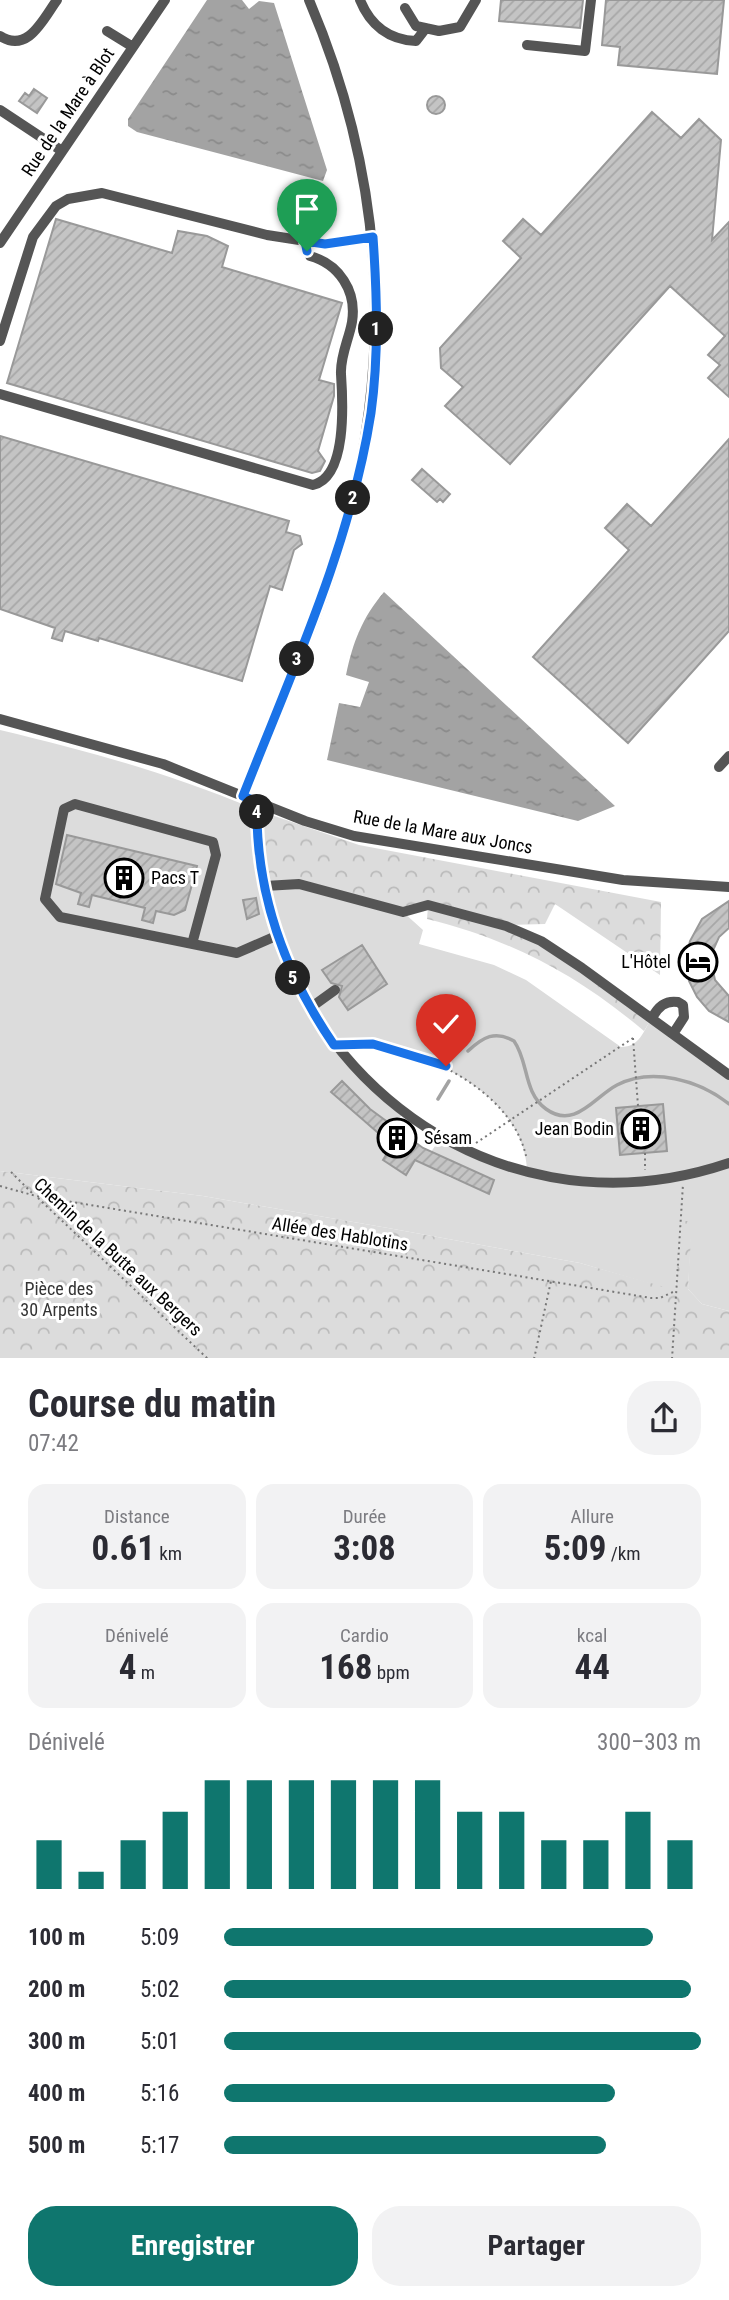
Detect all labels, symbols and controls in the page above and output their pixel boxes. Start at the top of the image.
street label: Rue de la Mare à Blot [17,44,118,180]
pin [277,179,337,251]
icon: arrive [288,190,326,228]
pin: 1 [358,312,394,346]
text: 1 [371,317,380,340]
pin: 2 [336,480,370,516]
text: 2 [348,486,357,509]
pin: 3 [280,642,314,676]
text: 3 [292,647,301,670]
pin: 4 [240,794,274,830]
text: 4 [252,800,261,823]
street label: Rue de la Mare aux Joncs [352,805,534,858]
building icon: Pacs T [103,857,145,899]
place label: Pacs T [151,867,199,888]
hotel icon: L'Hôtel [677,941,719,983]
place label: L'Hôtel [621,951,671,972]
pin: 5 [276,960,310,996]
text: 5 [288,966,297,989]
pin [416,994,476,1066]
icon: check [427,1005,465,1043]
building icon: Jean Bodin [620,1108,662,1150]
building icon: Sésam [376,1117,418,1159]
place label: Jean Bodin [535,1118,614,1139]
place label: Sésam [424,1127,472,1148]
street label: Chemin de la Butte aux Bergers [30,1173,207,1340]
street label: Allée des Hablotins [270,1212,410,1255]
park label: Pièce des 30 Arpents [20,1278,98,1320]
button: share [627,1381,701,1455]
text: Course du matin [28,1382,276,1426]
text: 07:42 [28,1430,79,1457]
text: Distance [104,1505,170,1528]
text: Durée [343,1505,386,1528]
text: Allure [570,1505,614,1528]
text: 0.61 [92,1528,155,1569]
text: 3:08 [333,1528,396,1569]
text: 5:09 [544,1528,606,1569]
text: km [155,1542,182,1565]
text: /km [606,1542,641,1565]
text: Dénivelé [105,1624,169,1647]
text: Cardio [340,1624,389,1647]
text: kcal [577,1624,607,1647]
text: 4 [119,1647,136,1688]
text: 168 [319,1647,372,1688]
text: 44 [574,1647,610,1688]
text: m [136,1661,155,1684]
text: bpm [372,1661,410,1684]
text: Dénivelé [28,1729,105,1756]
text: 300–303 m [597,1729,701,1756]
text: 100 m [28,1924,85,1951]
text: 5:09 [140,1924,179,1951]
text: 200 m [28,1976,85,2003]
text: 5:02 [140,1976,179,2003]
text: 300 m [28,2028,85,2055]
text: 5:01 [140,2028,179,2055]
text: 400 m [28,2080,85,2107]
text: 5:16 [140,2080,179,2107]
text: 500 m [28,2132,85,2159]
text: 5:17 [140,2132,179,2159]
button: Enregistrer [28,2206,358,2286]
button: Partager [372,2206,701,2286]

